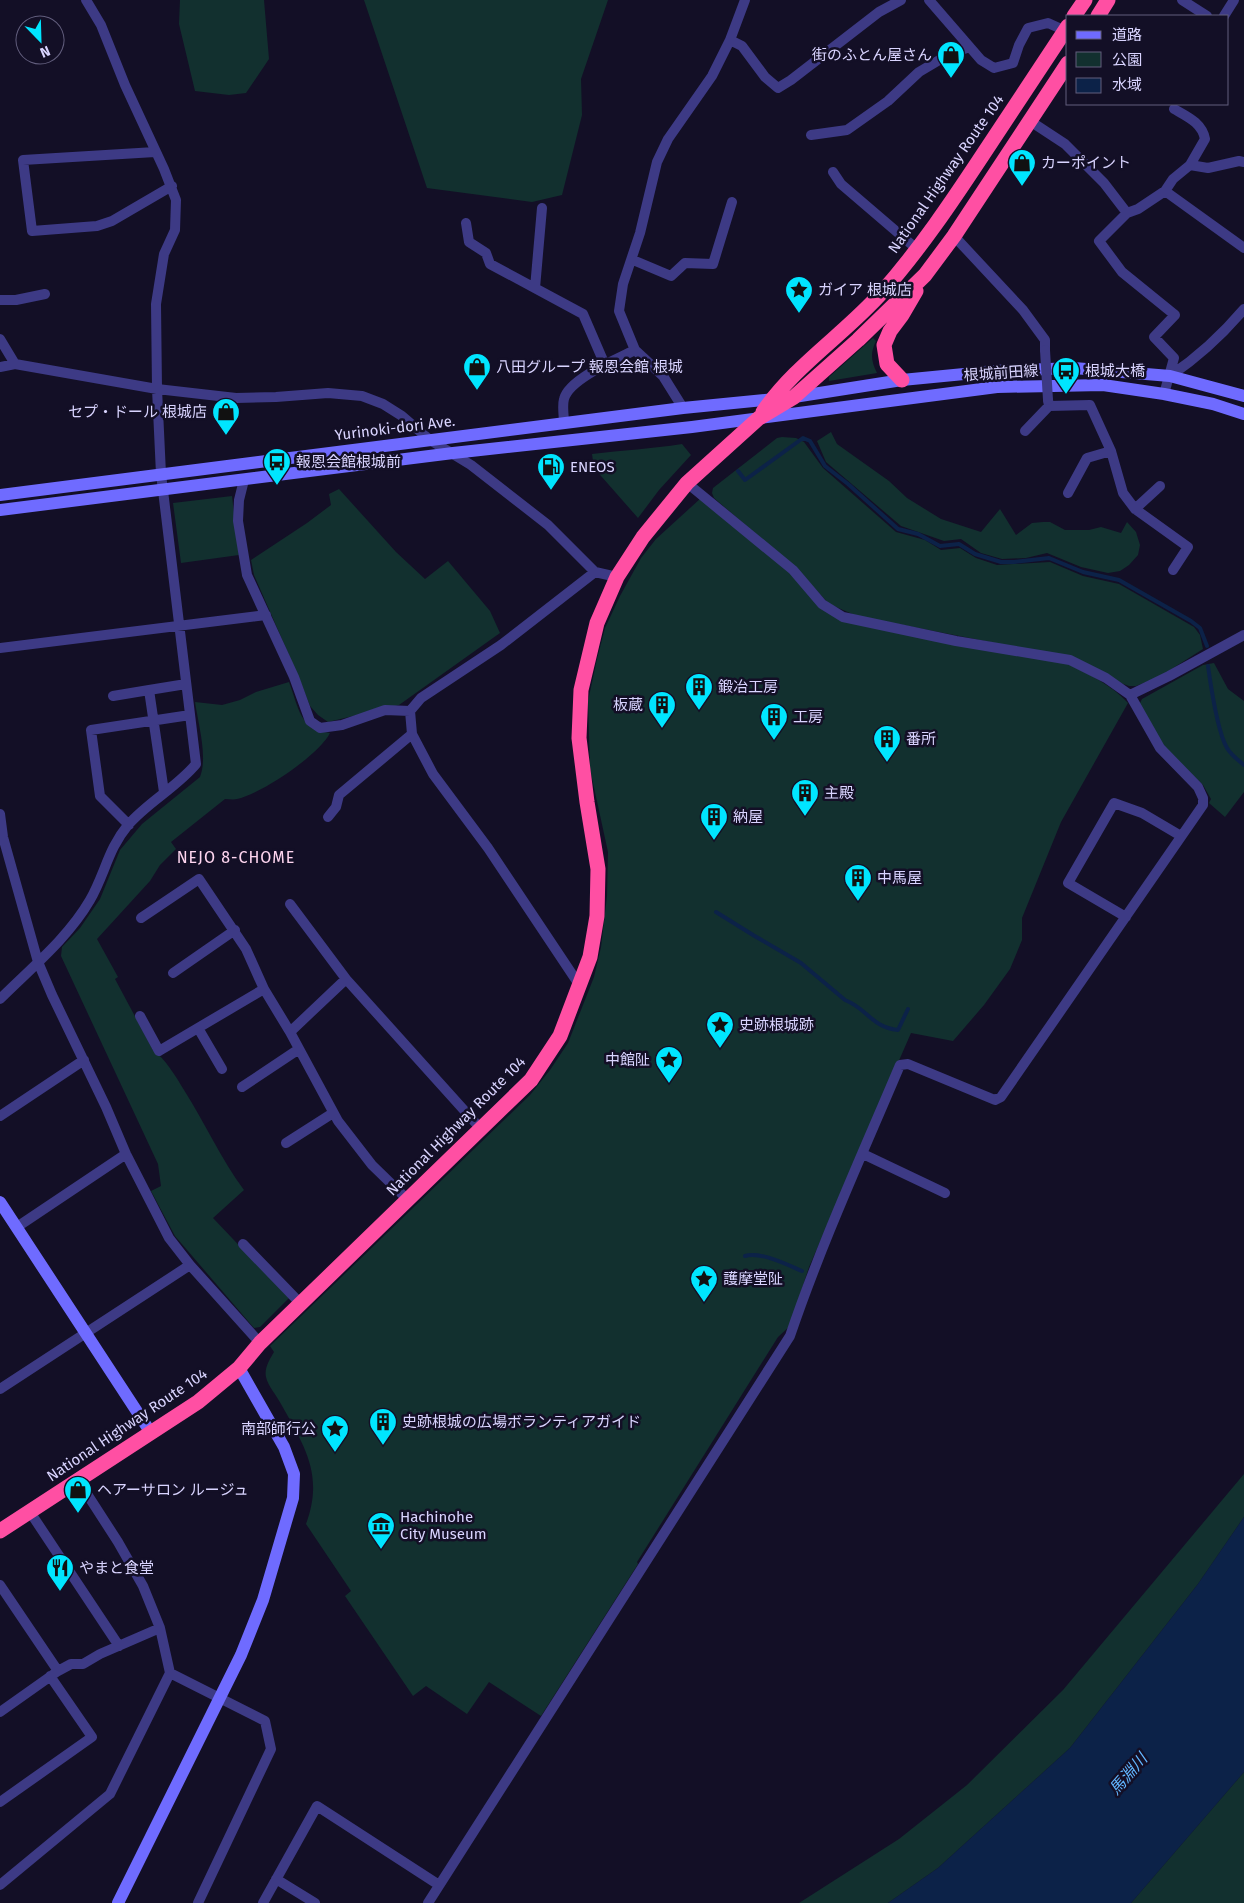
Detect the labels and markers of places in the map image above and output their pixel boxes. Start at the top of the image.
shop icon: 街のふとん屋さん [936,40,966,79]
place label: 街のふとん屋さん [812,46,932,64]
shop icon: カーポイント [1007,148,1037,187]
place label: カーポイント [1041,154,1131,172]
place icon: ガイア 根城店 [784,275,814,314]
place label: ガイア 根城店 [818,281,912,299]
shop icon: 八田グループ 報恩会館 根城 [462,352,492,391]
bus stop icon: 根城大橋 [1051,356,1081,395]
place label: 八田グループ 報恩会館 根城 [496,358,683,376]
place label: 根城大橋 [1085,362,1145,380]
shop icon: セプ・ドール 根城店 [211,397,241,436]
place label: セプ・ドール 根城店 [68,403,207,421]
bus stop icon: 報恩会館根城前 [262,447,292,486]
fuel station icon: ENEOS [536,452,566,491]
place label: 報恩会館根城前 [296,453,401,471]
place label: ENEOS [570,458,615,476]
building icon: 鍛冶工房 [684,672,714,711]
place label: 鍛冶工房 [718,678,778,696]
building icon: 板蔵 [647,690,677,729]
place label: 板蔵 [613,696,643,714]
building icon: 工房 [759,702,789,741]
place label: 工房 [793,708,823,726]
building icon: 番所 [872,724,902,763]
place label: 番所 [906,730,936,748]
building icon: 主殿 [790,778,820,817]
place label: 主殿 [824,784,854,802]
building icon: 納屋 [699,802,729,841]
place label: 納屋 [733,808,763,826]
building icon: 中馬屋 [843,863,873,902]
place label: 中馬屋 [877,869,922,887]
place icon: 史跡根城跡 [705,1010,735,1049]
place label: 史跡根城跡 [739,1016,814,1034]
place icon: 中館阯 [654,1045,684,1084]
place label: 中館阯 [605,1051,650,1069]
place icon: 護摩堂阯 [689,1264,719,1303]
place label: 護摩堂阯 [723,1270,783,1288]
building icon: 史跡根城の広場ボランティアガイド [368,1407,398,1446]
place label: 史跡根城の広場ボランティアガイド [402,1413,641,1431]
place icon: 南部師行公 [320,1414,350,1453]
place label: 南部師行公 [241,1420,316,1438]
shop icon: ヘアーサロン ルージュ [63,1475,93,1514]
place label: ヘアーサロン ルージュ [97,1481,248,1499]
place label: Hachinohe City Museum [400,1508,487,1543]
museum icon: Hachinohe City Museum [366,1511,396,1550]
restaurant icon: やまと食堂 [45,1553,75,1592]
place label: やまと食堂 [79,1559,154,1577]

